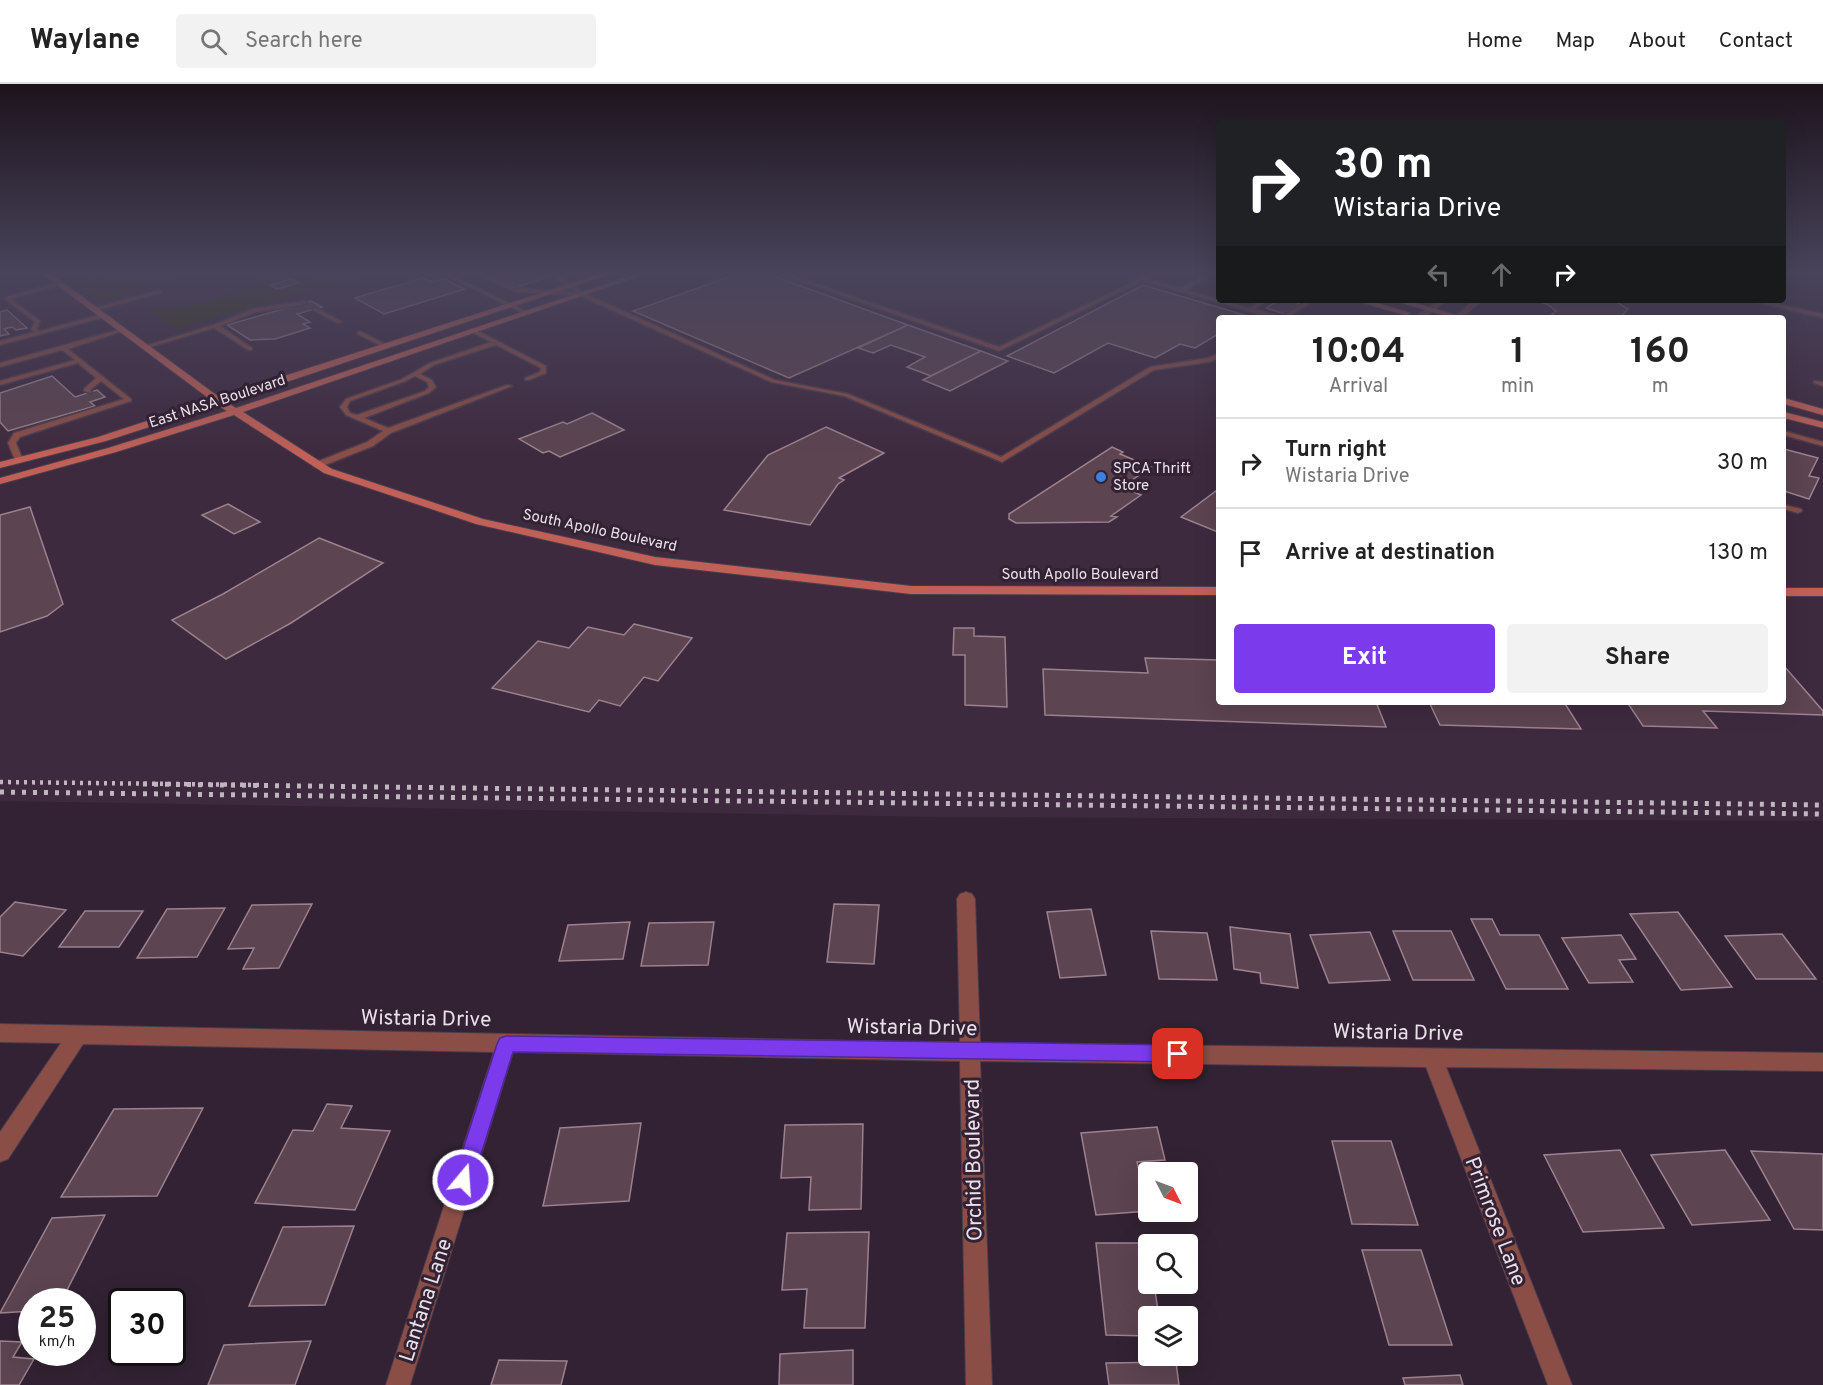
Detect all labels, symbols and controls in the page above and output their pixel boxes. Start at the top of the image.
search box [176,14,596,68]
text: Waylane [30,23,140,59]
icon: search [197,25,230,58]
text: Search here [245,28,363,55]
text: Home [1467,28,1523,55]
text: Map [1556,28,1595,55]
text: About [1628,28,1686,55]
text: Contact [1719,28,1793,55]
text: 30 m [1333,140,1432,193]
icon: right [1234,144,1312,222]
text: Wistaria Drive [1333,192,1501,226]
icon: left [1422,258,1455,291]
icon: ahead [1485,258,1518,291]
icon: right [1548,258,1581,291]
text: 10:04 [1312,330,1405,376]
text: 1 [1511,330,1525,376]
text: 160 [1630,330,1690,376]
street label: East NASA Boulevard [147,371,288,433]
text: Arrival [1329,374,1388,400]
text: min [1501,374,1534,400]
text: m [1652,374,1669,400]
text: Turn right [1285,437,1387,464]
icon: right [1234,447,1267,480]
text: 30 m [1717,450,1768,477]
place label: SPCA Thrift Store [1113,460,1191,496]
text: Wistaria Drive [1285,464,1410,490]
marker: SPCA Thrift Store [1094,470,1108,484]
street label: South Apollo Boulevard [521,506,679,557]
icon: arrive [1234,537,1267,570]
text: Arrive at destination [1285,540,1495,567]
text: 130 m [1709,540,1768,567]
street label: South Apollo Boulevard [1001,566,1159,585]
button: Exit [1234,624,1495,693]
button: Share [1507,624,1768,693]
street label: Wistaria Drive [360,1005,492,1034]
street label: Wistaria Drive [846,1014,978,1043]
street label: Wistaria Drive [1332,1019,1464,1048]
pin [1152,1028,1203,1079]
icon: arrive [1161,1037,1194,1070]
street label: Orchid Boulevard [960,1079,989,1241]
position arrow [431,1148,495,1212]
street label: Primrose Lane [1458,1153,1532,1290]
north arrow [1138,1162,1198,1222]
map controls [1138,1162,1198,1366]
button: search [1138,1234,1198,1294]
street label: Lantana Lane [394,1235,459,1366]
speed limit sign: 30 [108,1288,186,1366]
text: 25 [39,1301,75,1338]
button: layers [1138,1306,1198,1366]
text: km/h [39,1333,75,1352]

